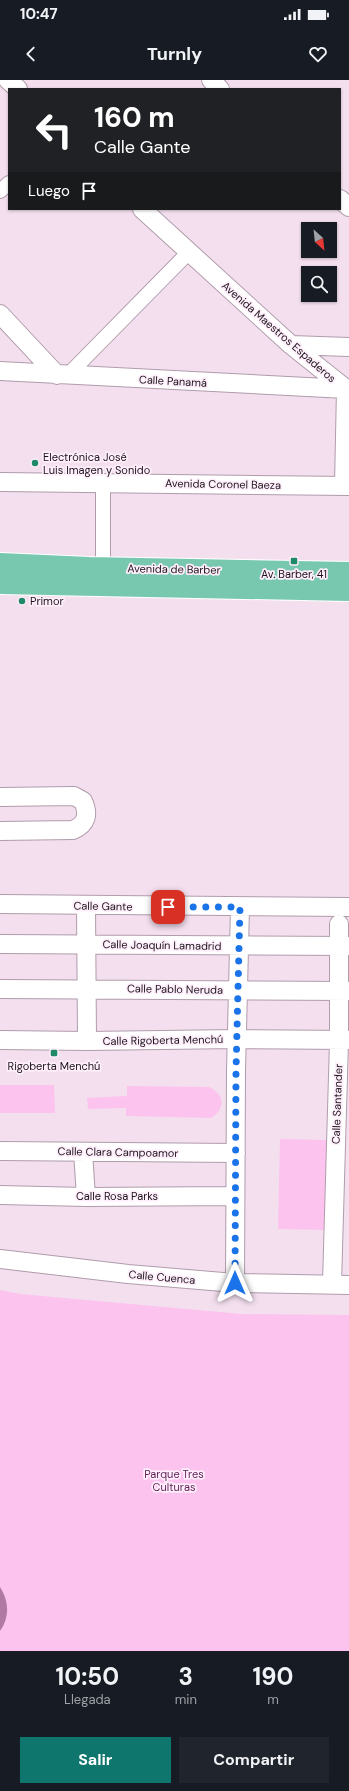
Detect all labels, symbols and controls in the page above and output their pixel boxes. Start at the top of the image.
text: 10:47 [20,4,58,24]
text: Turnly [147,42,202,66]
icon: back [20,43,42,65]
icon: heart [307,43,329,65]
text: 160 m [94,99,175,136]
icon: left [28,104,80,156]
text: Calle Gante [94,135,191,159]
icon: arrive [78,180,100,202]
text: Luego [28,181,70,201]
north arrow [301,222,337,258]
map controls [301,222,337,302]
button: search [301,266,337,302]
street label: Avenida Maestros Espaderos [219,279,339,385]
street label: Calle Panamá [139,372,207,390]
place label: Electrónica José Luis Imagen y Sonido [43,450,150,477]
marker: Electrónica José Luis Imagen y Sonido [30,458,40,468]
street label: Avenida Coronel Baeza [165,476,281,492]
marker: Av. Barber, 41 [289,556,299,566]
street label: Avenida de Barber [127,561,221,577]
place label: Av. Barber, 41 [261,567,327,581]
place label: Primor [30,594,63,608]
marker: Primor [17,596,27,606]
pin [151,890,185,924]
icon: arrive [157,896,179,918]
street label: Calle Gante [73,898,133,914]
street label: Calle Joaquín Lamadrid [102,937,222,953]
street label: Calle Pablo Neruda [127,981,223,997]
street label: Calle Rigoberta Menchú [103,1032,223,1048]
marker: Rigoberta Menchú [49,1048,59,1058]
place label: Rigoberta Menchú [8,1059,100,1073]
street label: Calle Santander [329,1064,345,1144]
street label: Calle Clara Campoamor [58,1144,178,1160]
street label: Calle Rosa Parks [76,1189,158,1203]
position arrow [214,1262,256,1304]
street label: Calle Cuenca [128,1267,196,1287]
park label: Parque Tres Culturas [144,1467,204,1494]
text: 10:50 [56,1661,119,1692]
text: 3 [179,1661,193,1692]
text: 190 [253,1661,293,1692]
text: Llegada [64,1691,111,1708]
text: min [175,1691,197,1708]
text: m [267,1691,279,1708]
button: Salir [20,1737,171,1783]
button: Compartir [179,1737,329,1783]

